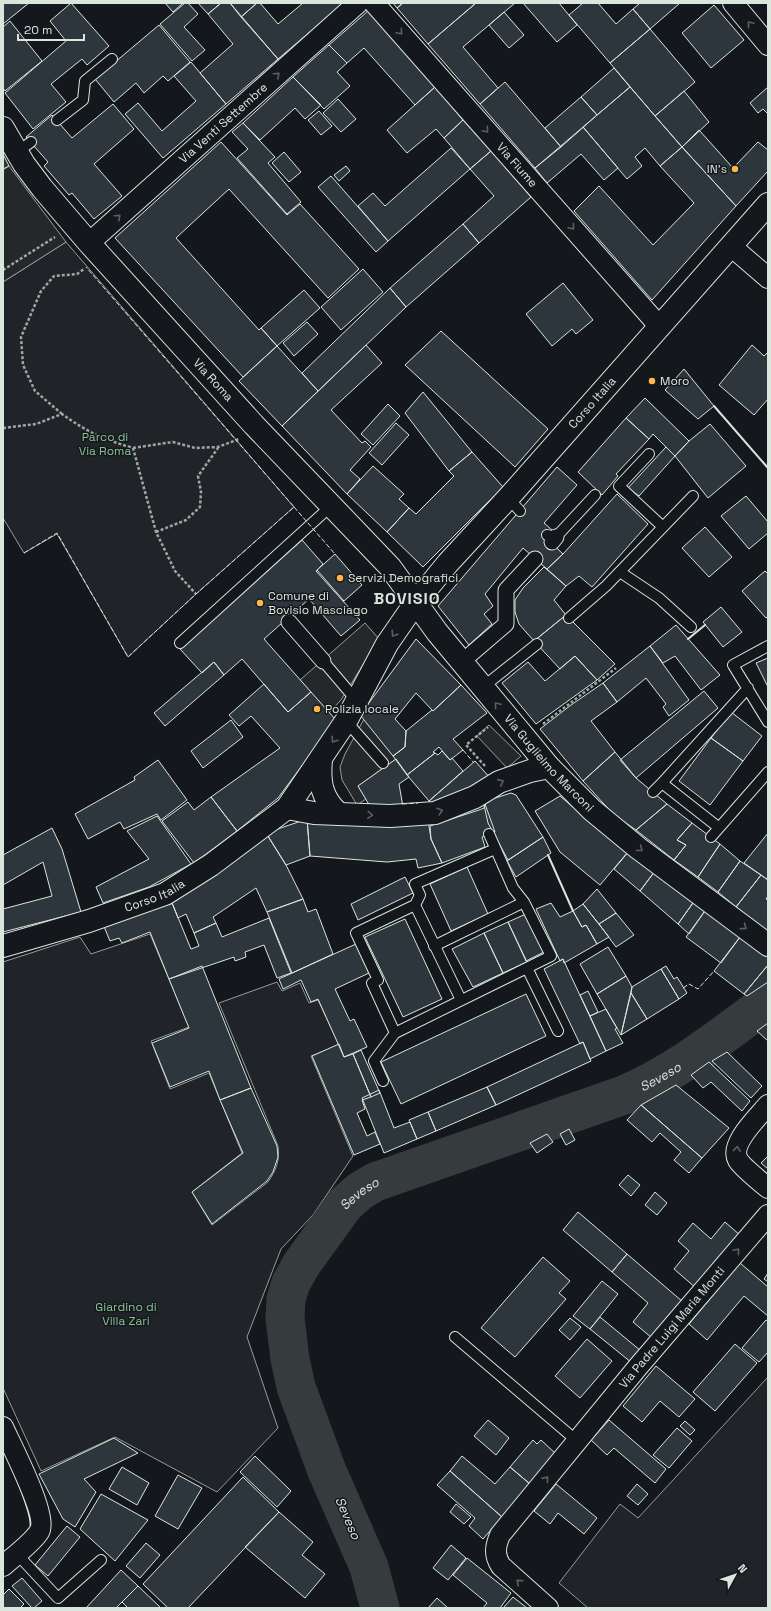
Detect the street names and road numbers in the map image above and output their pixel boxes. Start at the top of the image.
street label: Via Venti Settembre [176,79,271,167]
street label: Via Fiume [493,139,541,191]
street label: Via Roma [190,355,237,405]
street label: Corso Italia [565,373,620,432]
street label: Via Guglielmo Marconi [501,711,597,815]
street label: Corso Italia [122,875,188,916]
street label: Via Padre Luigi Maria Monti [615,1263,728,1392]

